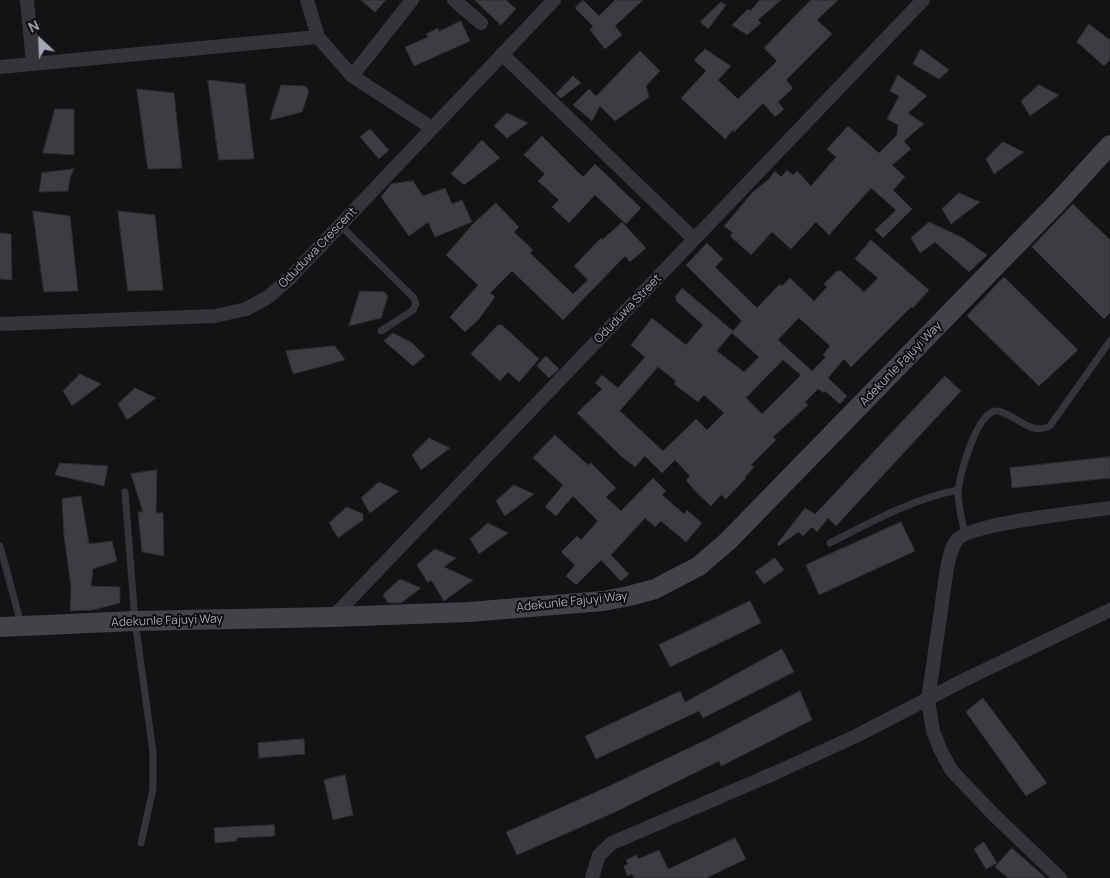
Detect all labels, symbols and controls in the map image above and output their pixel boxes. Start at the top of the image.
north arrow [15,15,65,65]
text: N [25,15,42,37]
street label: Oduduwa Crescent [276,205,360,291]
street label: Oduduwa Street [591,272,665,346]
street label: Adekunle Fajuyi Way [857,319,945,409]
street label: Adekunle Fajuyi Way [516,589,628,615]
street label: Adekunle Fajuyi Way [111,612,223,630]

